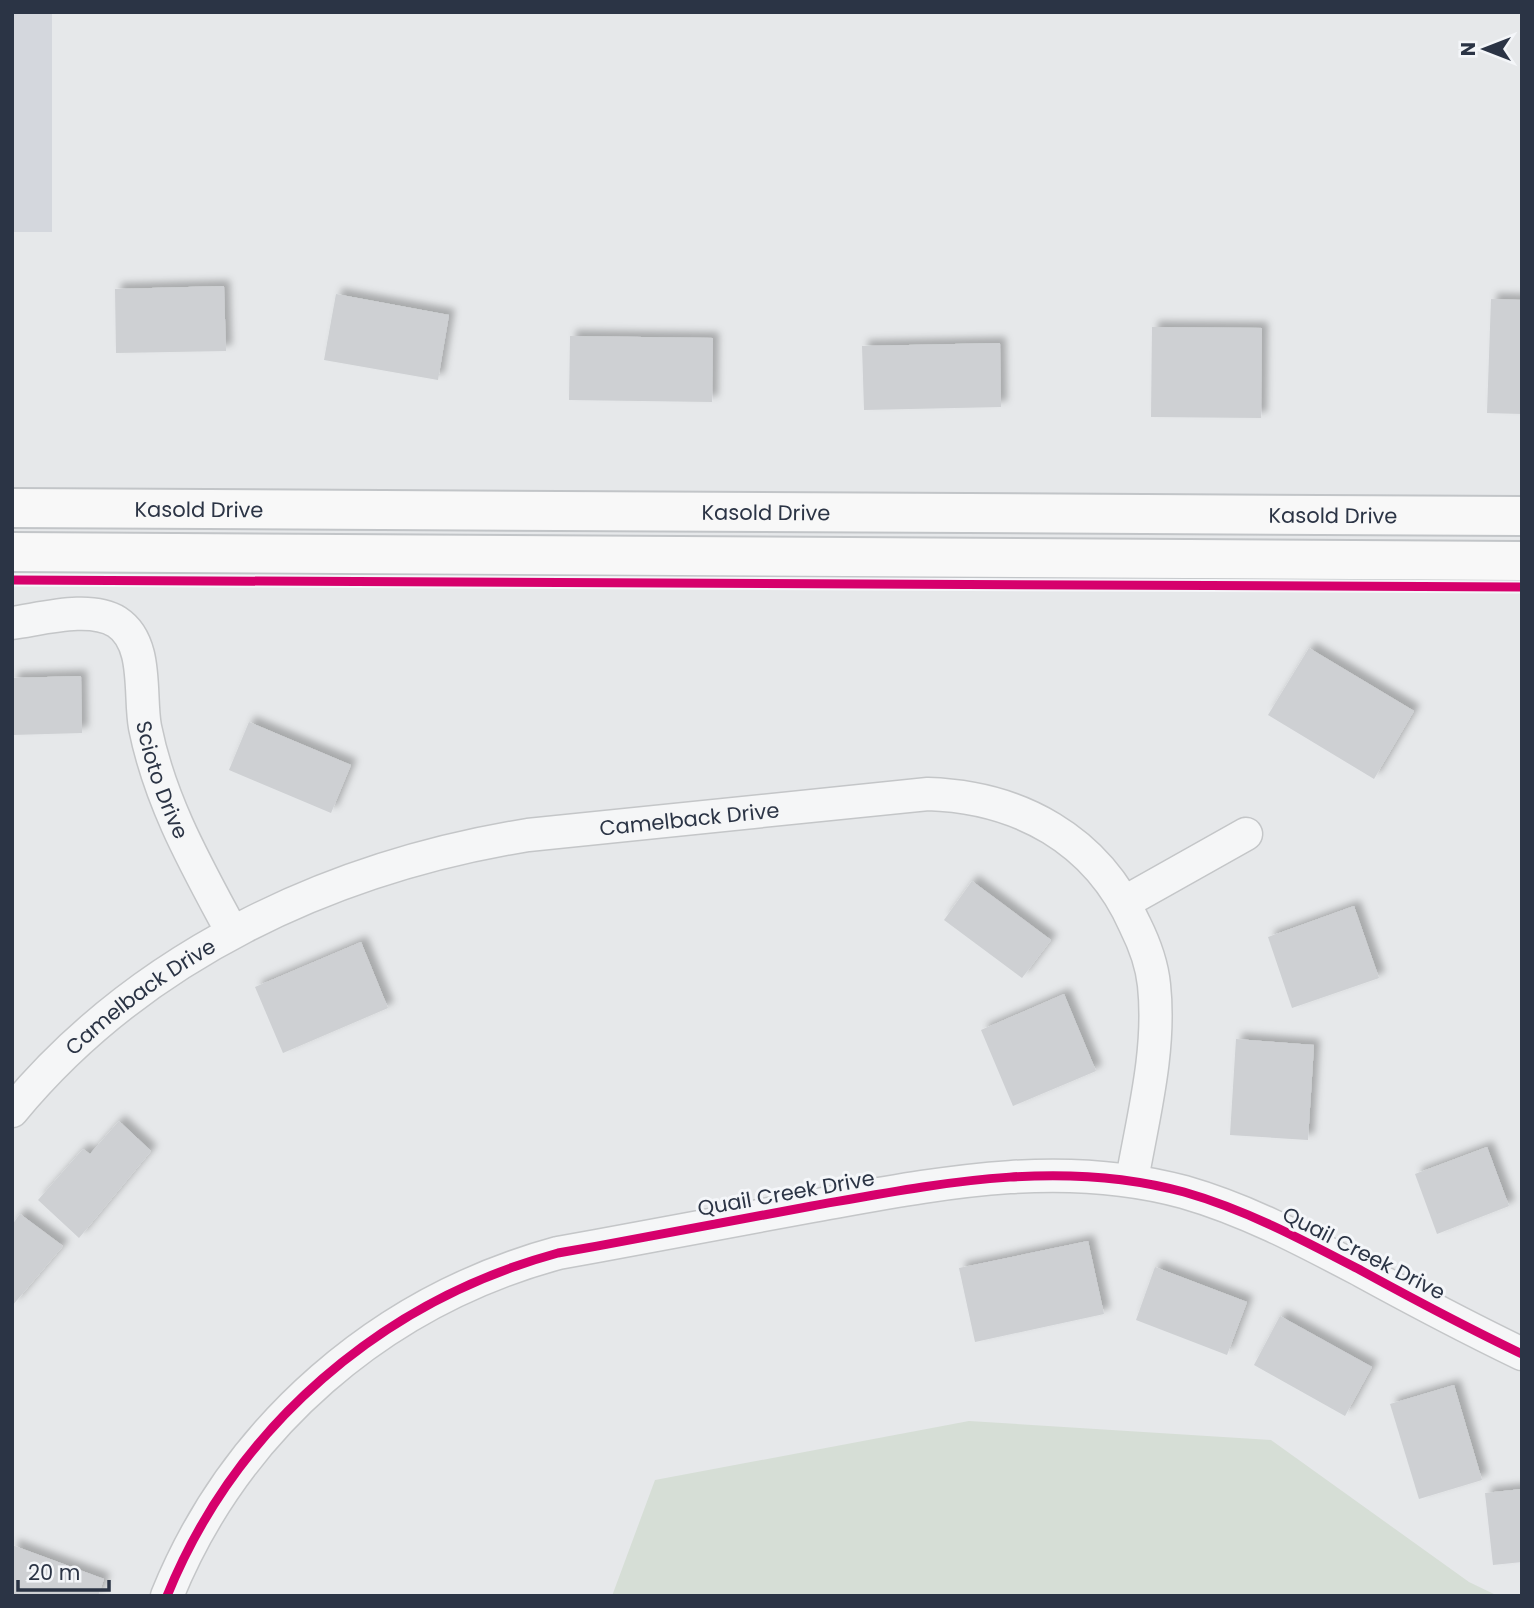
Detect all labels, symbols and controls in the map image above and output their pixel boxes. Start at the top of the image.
north arrow [1450,14,1520,84]
text: N [1455,42,1482,56]
street label: Kasold Drive [134,494,264,524]
street label: Kasold Drive [701,497,831,527]
street label: Kasold Drive [1268,500,1398,530]
street label: Scioto Drive [130,718,196,843]
street label: Camelback Drive [598,795,781,842]
street label: Camelback Drive [59,931,221,1061]
street label: Quail Creek Drive [695,1163,877,1223]
street label: Quail Creek Drive [1278,1199,1450,1307]
scale bar [18,1548,108,1592]
text: 20 m [28,1558,81,1587]

